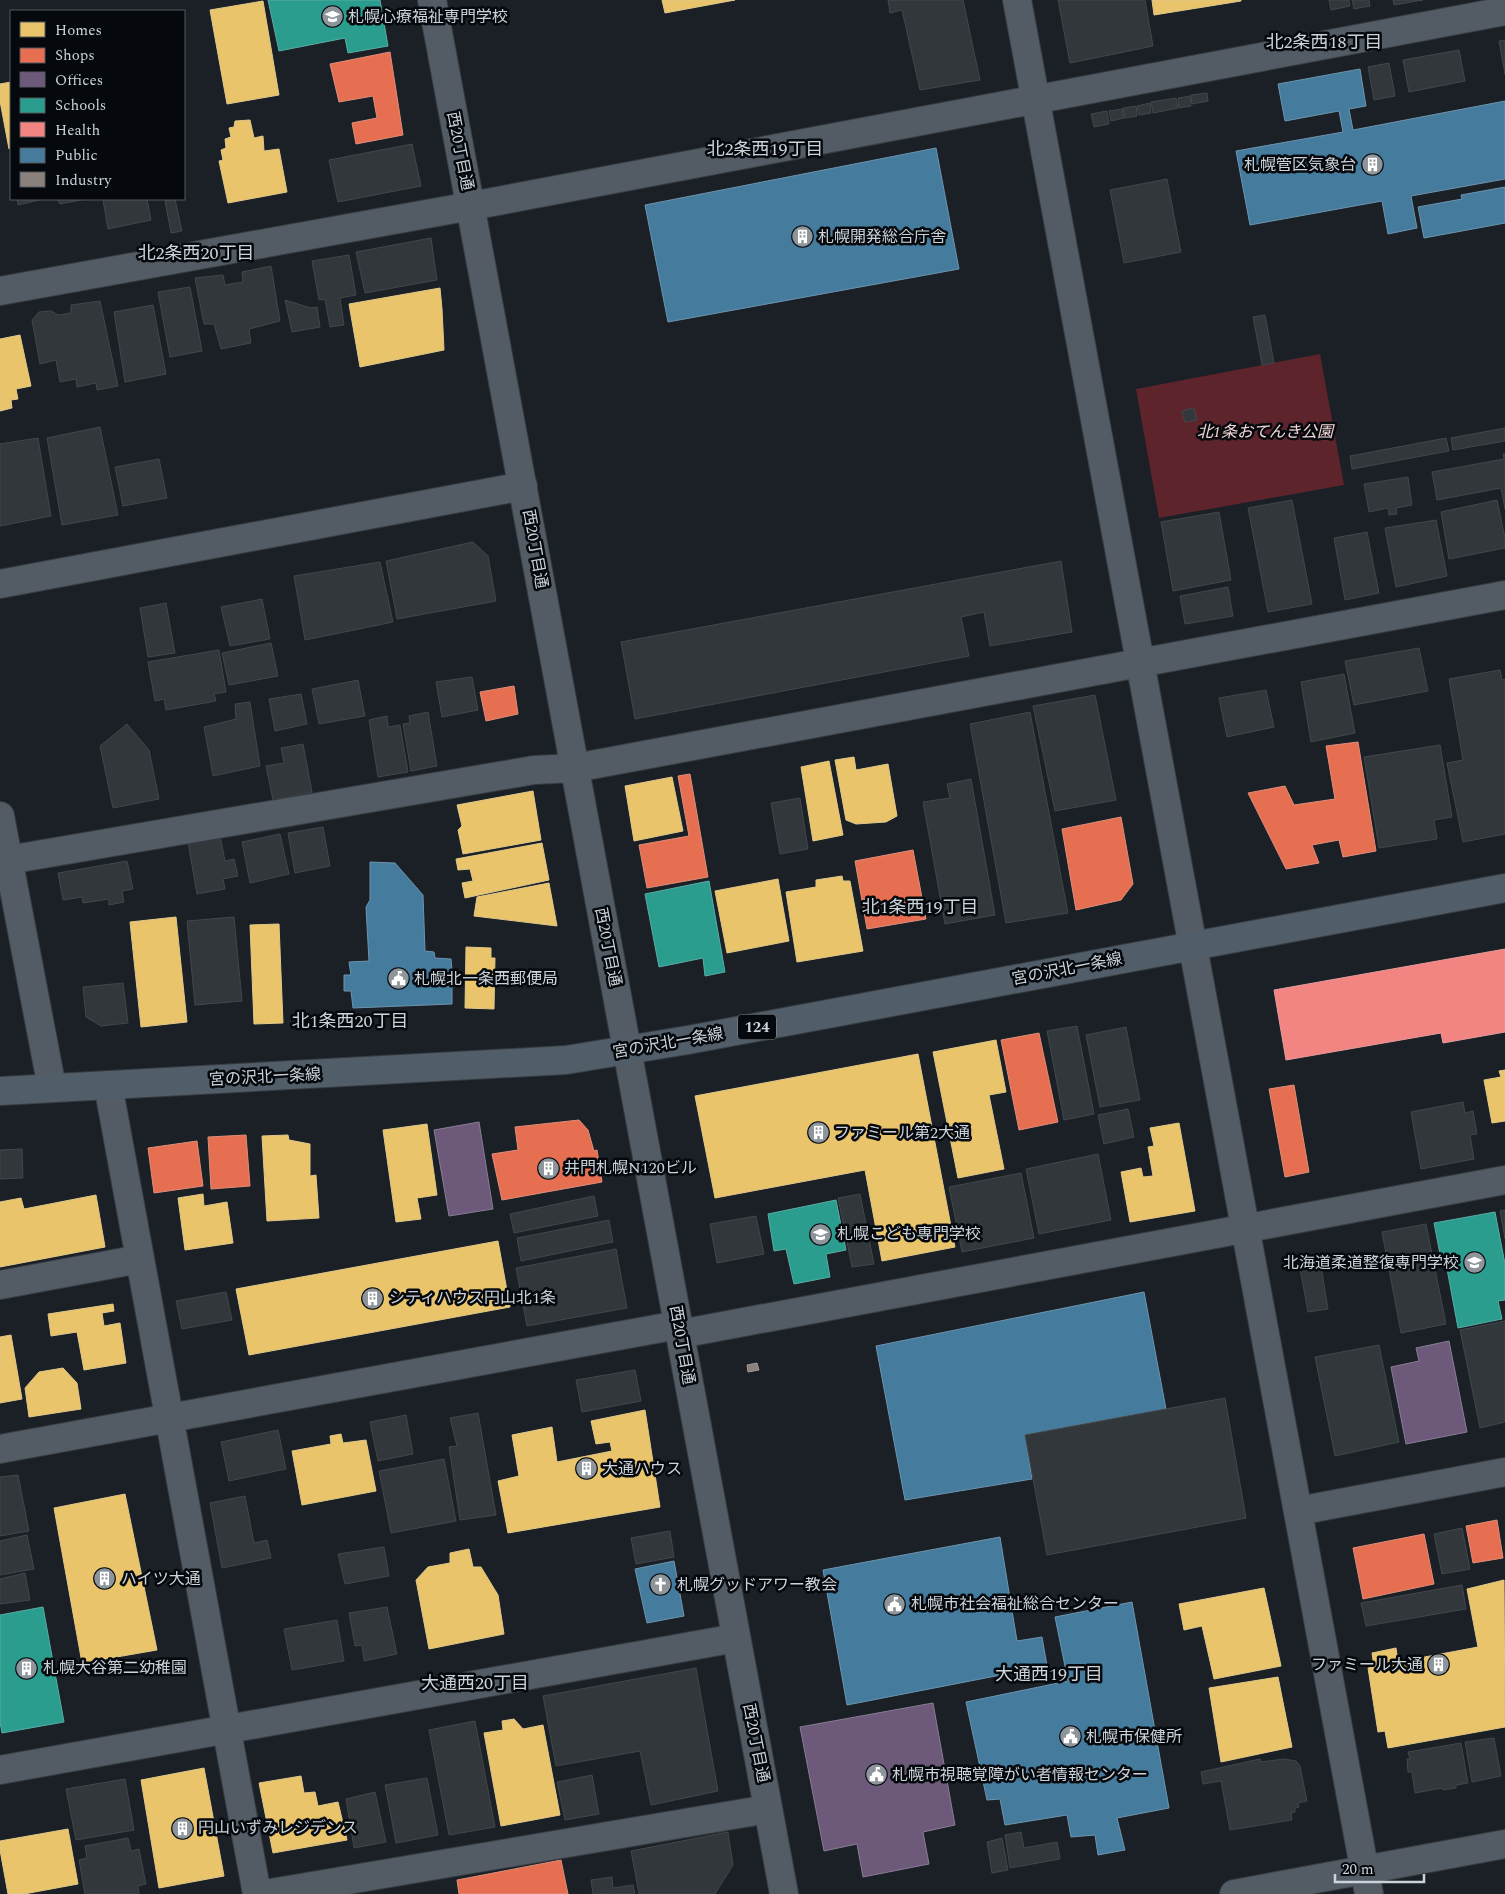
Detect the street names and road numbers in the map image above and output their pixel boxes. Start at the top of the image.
street label: 西20丁目通 [441,109,479,193]
street label: 西20丁目通 [516,508,554,590]
street label: 西20丁目通 [589,905,627,989]
street label: 宮の沢北一条線 [1010,947,1124,991]
road number: 124 [738,1014,776,1040]
street label: 宮の沢北一条線 [611,1021,725,1065]
street label: 宮の沢北一条線 [208,1062,322,1092]
street label: 西20丁目通 [663,1304,701,1386]
street label: 西20丁目通 [737,1701,775,1785]

